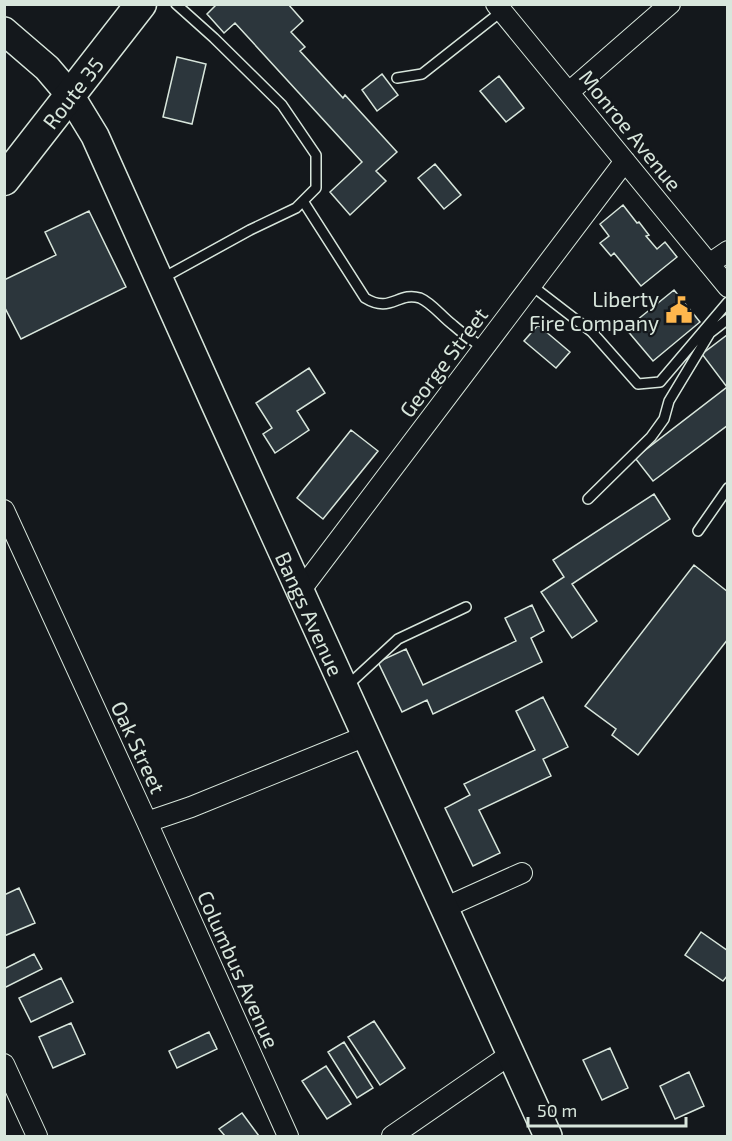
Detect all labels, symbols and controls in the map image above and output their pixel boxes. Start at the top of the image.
street label: Route 35 [37,52,108,133]
street label: Monroe Avenue [575,64,687,196]
place label: Liberty Fire Company [529,286,659,335]
public building icon: Liberty Fire Company [664,295,694,325]
street label: George Street [394,302,492,422]
street label: Bangs Avenue [271,547,349,680]
street label: Oak Street [107,697,171,797]
street label: Columbus Avenue [193,886,285,1052]
scale bar [528,1090,686,1128]
text: 50 m [537,1099,577,1121]

